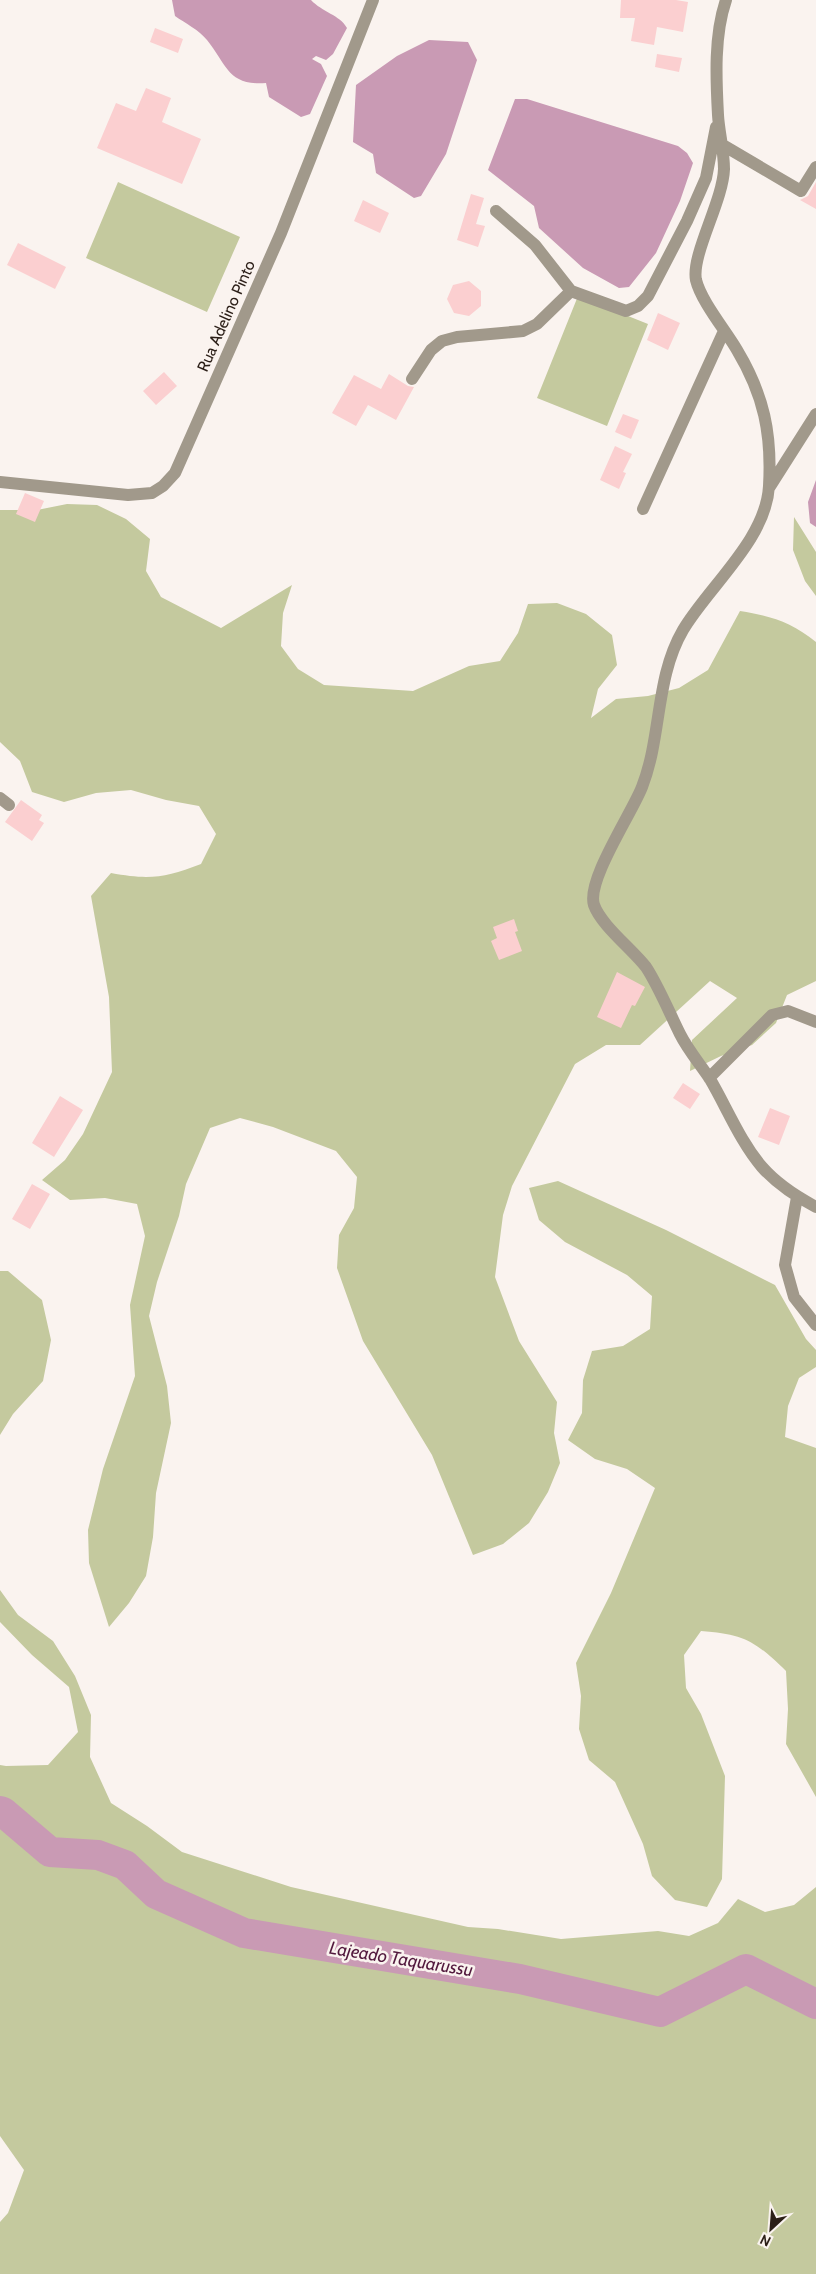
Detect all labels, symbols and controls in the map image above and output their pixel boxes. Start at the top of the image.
street label: Rua Adelino Pinto [193,257,259,375]
water label: Lajeado Taquarussu [328,1937,474,1981]
north arrow [746,2204,796,2254]
text: N [757,2230,774,2251]

